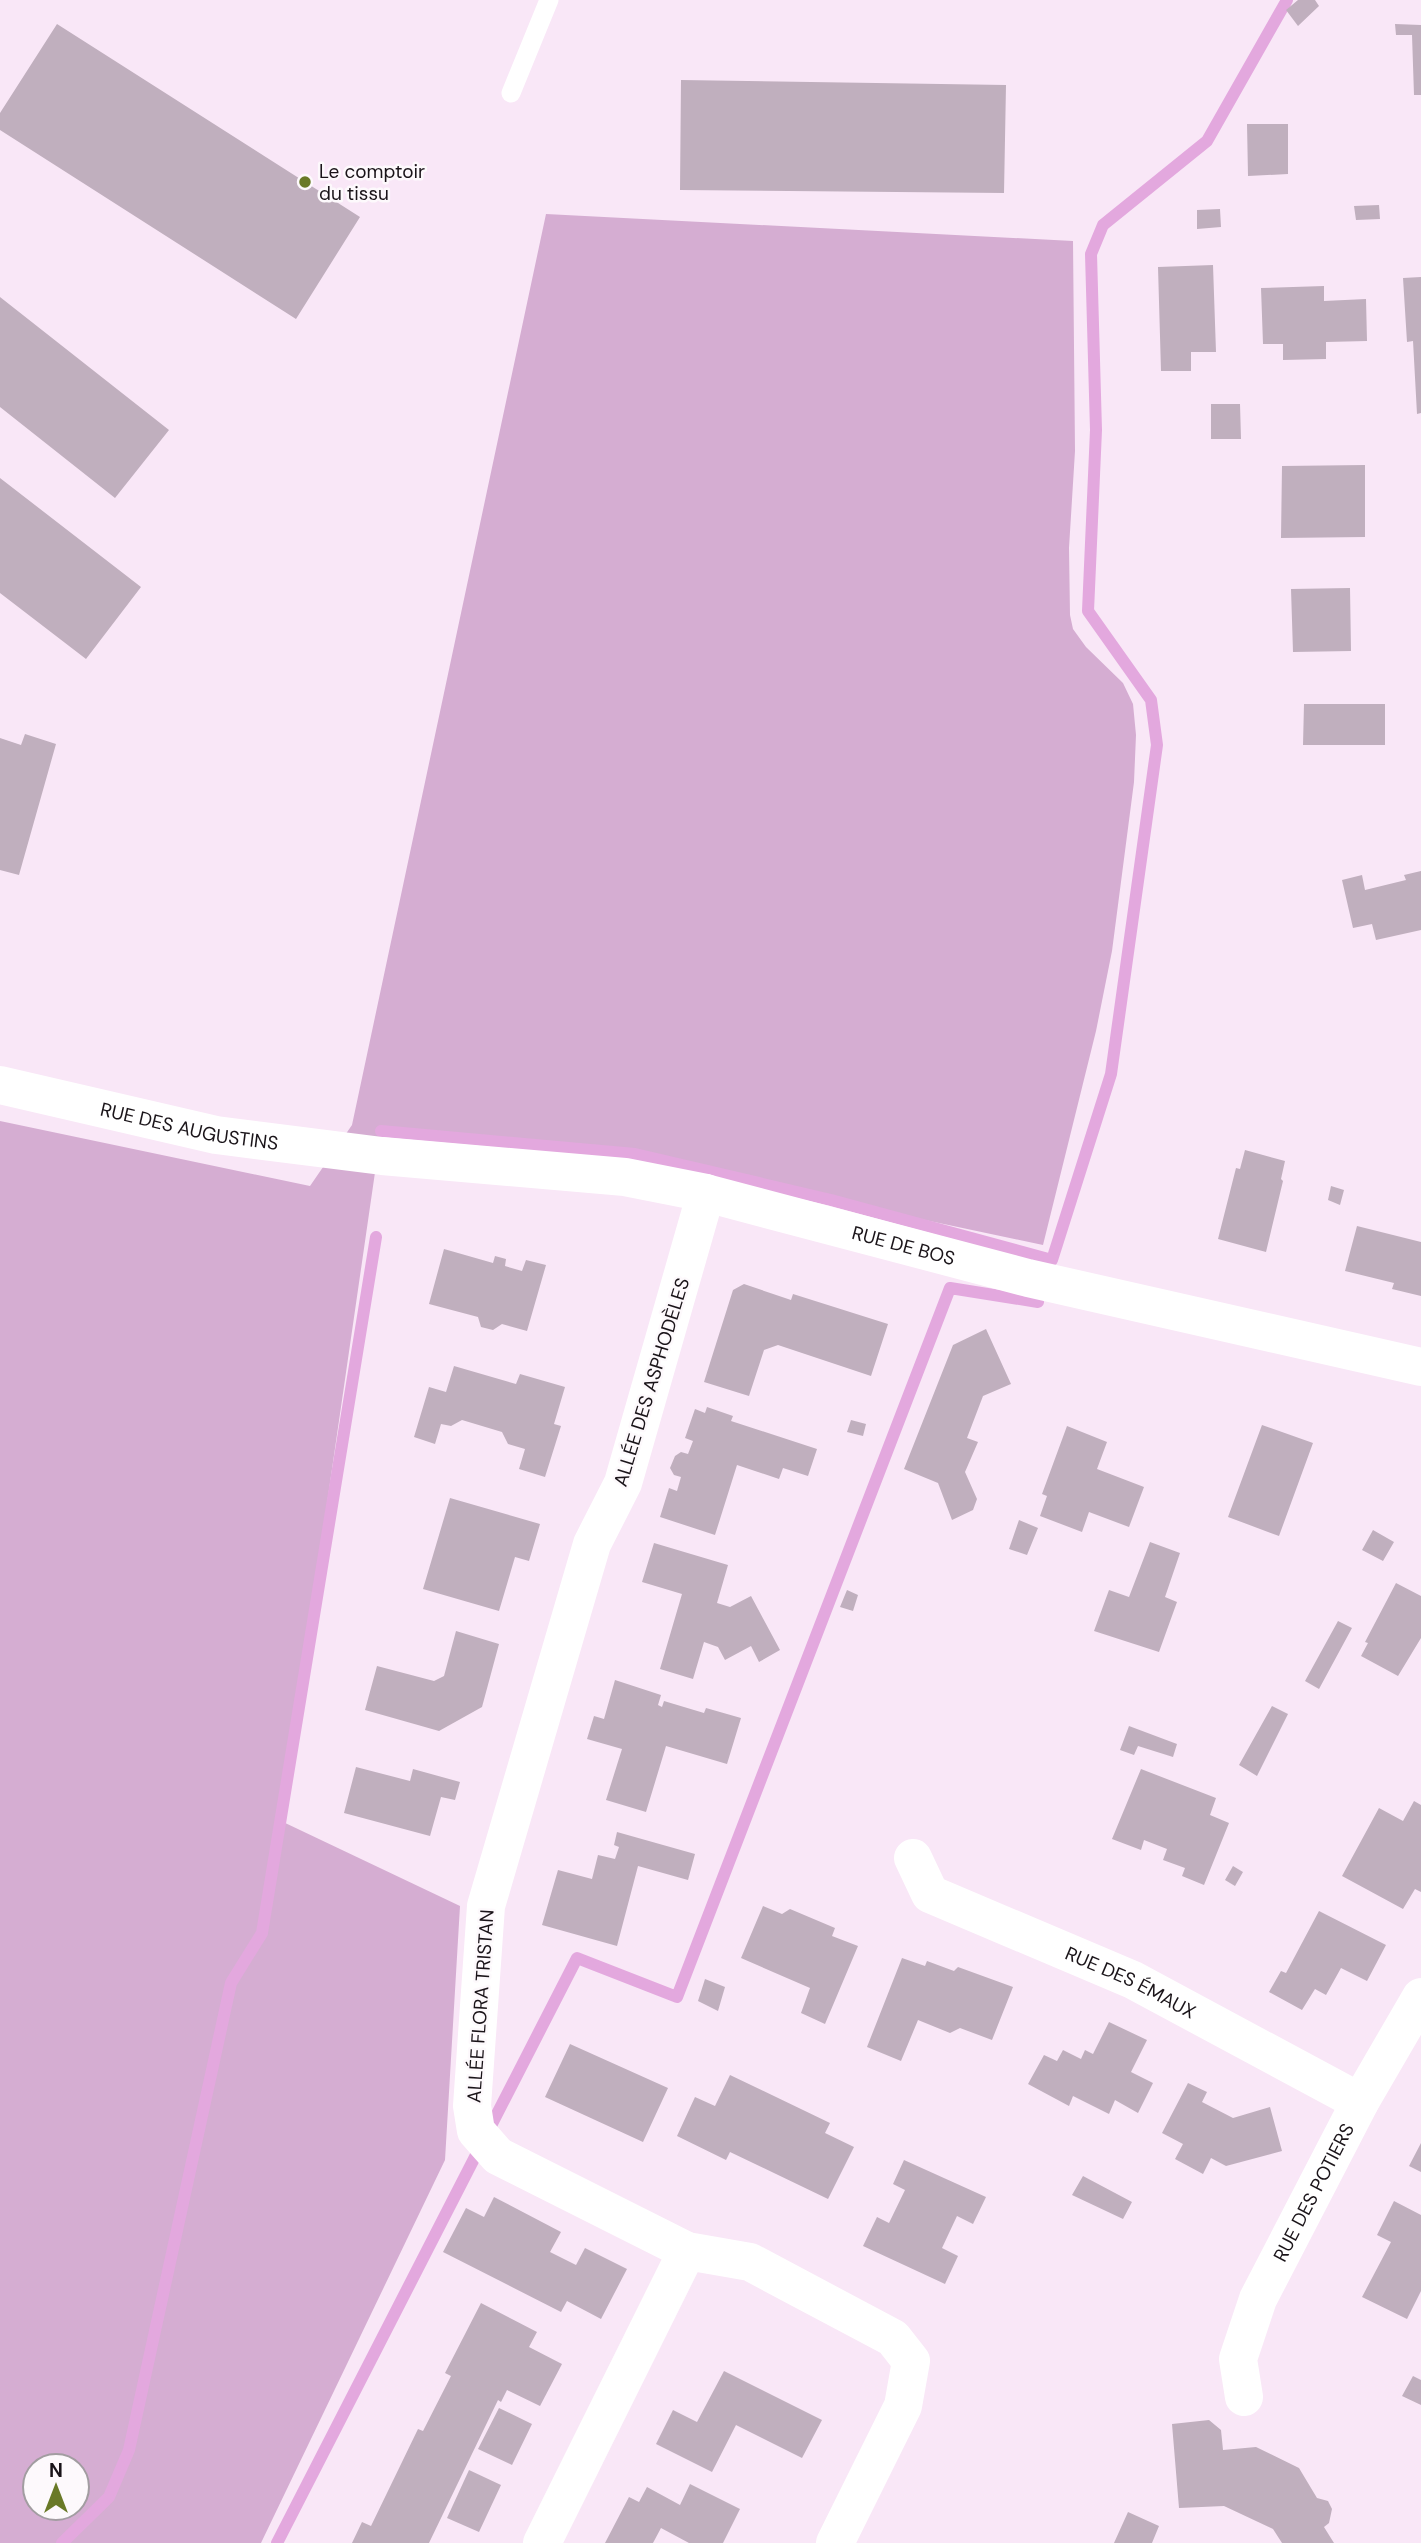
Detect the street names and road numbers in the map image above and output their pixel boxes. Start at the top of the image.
street label: RUE DES AUGUSTINS [98,1097,280,1156]
street label: RUE DE BOS [849,1220,958,1271]
street label: ALLÉE DES ASPHODÈLES [608,1275,695,1490]
street label: ALLÉE FLORA TRISTAN [461,1909,500,2104]
street label: RUE DES ÉMAUX [1061,1941,1200,2025]
street label: RUE DES POTIERS [1268,2119,1360,2266]

